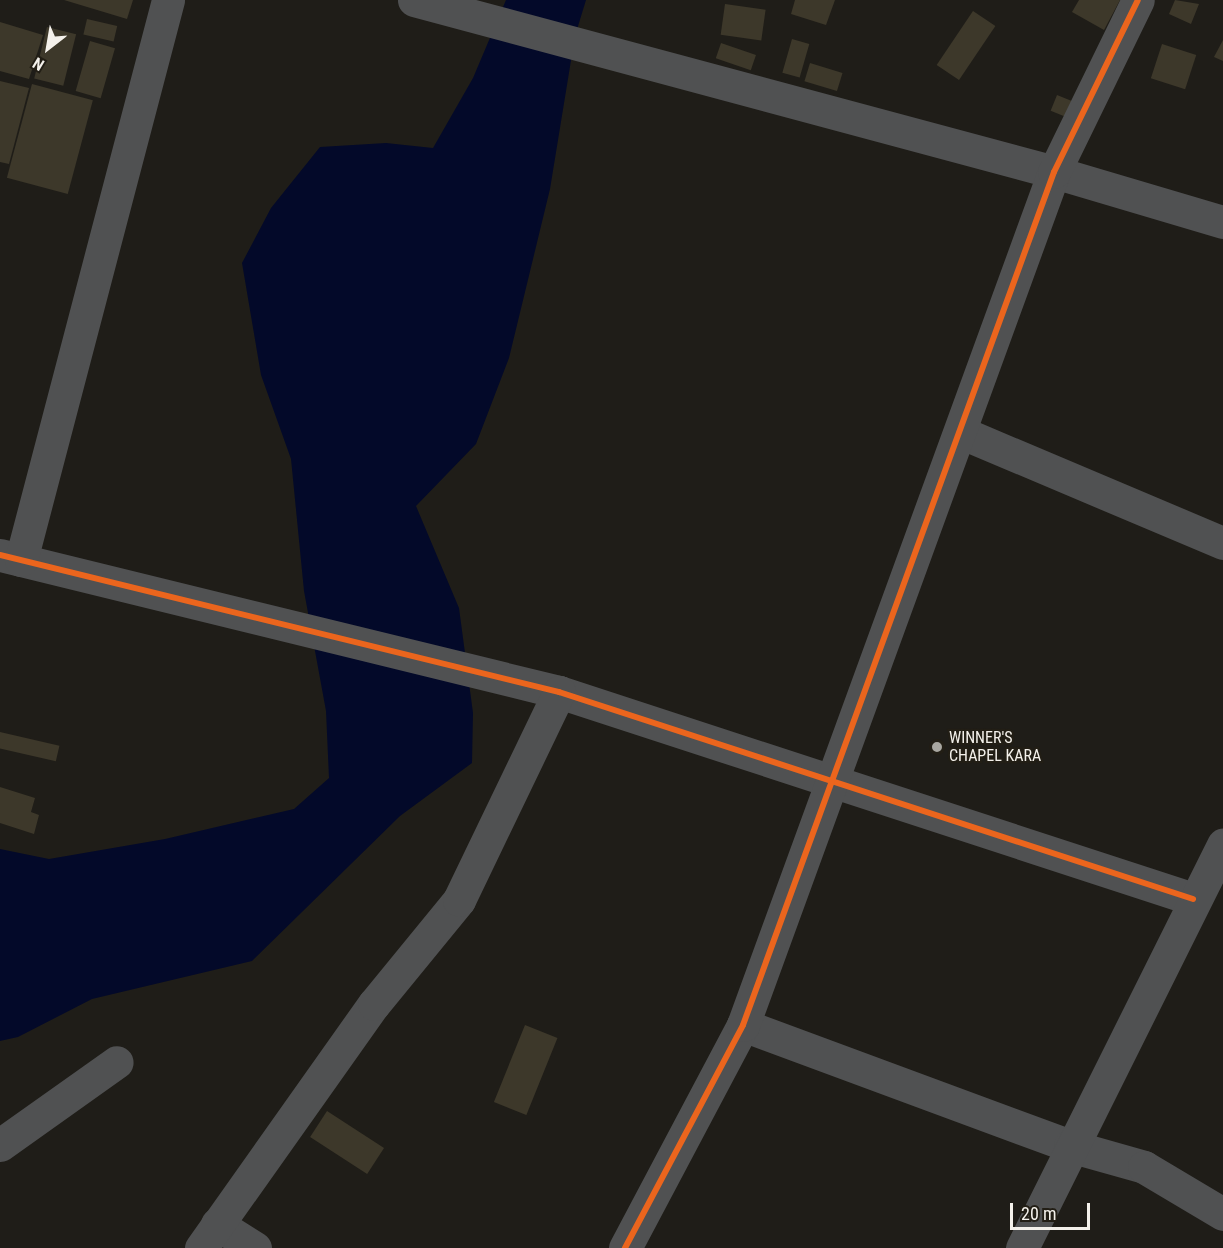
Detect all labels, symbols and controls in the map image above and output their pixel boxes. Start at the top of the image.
north arrow [18,18,78,78]
text: N [29,53,48,75]
place label: WINNER'S CHAPEL KARA [949,728,1041,766]
marker: WINNER'S CHAPEL KARA [930,740,944,754]
scale bar [1013,1191,1092,1229]
text: 20 m [1021,1203,1056,1224]

